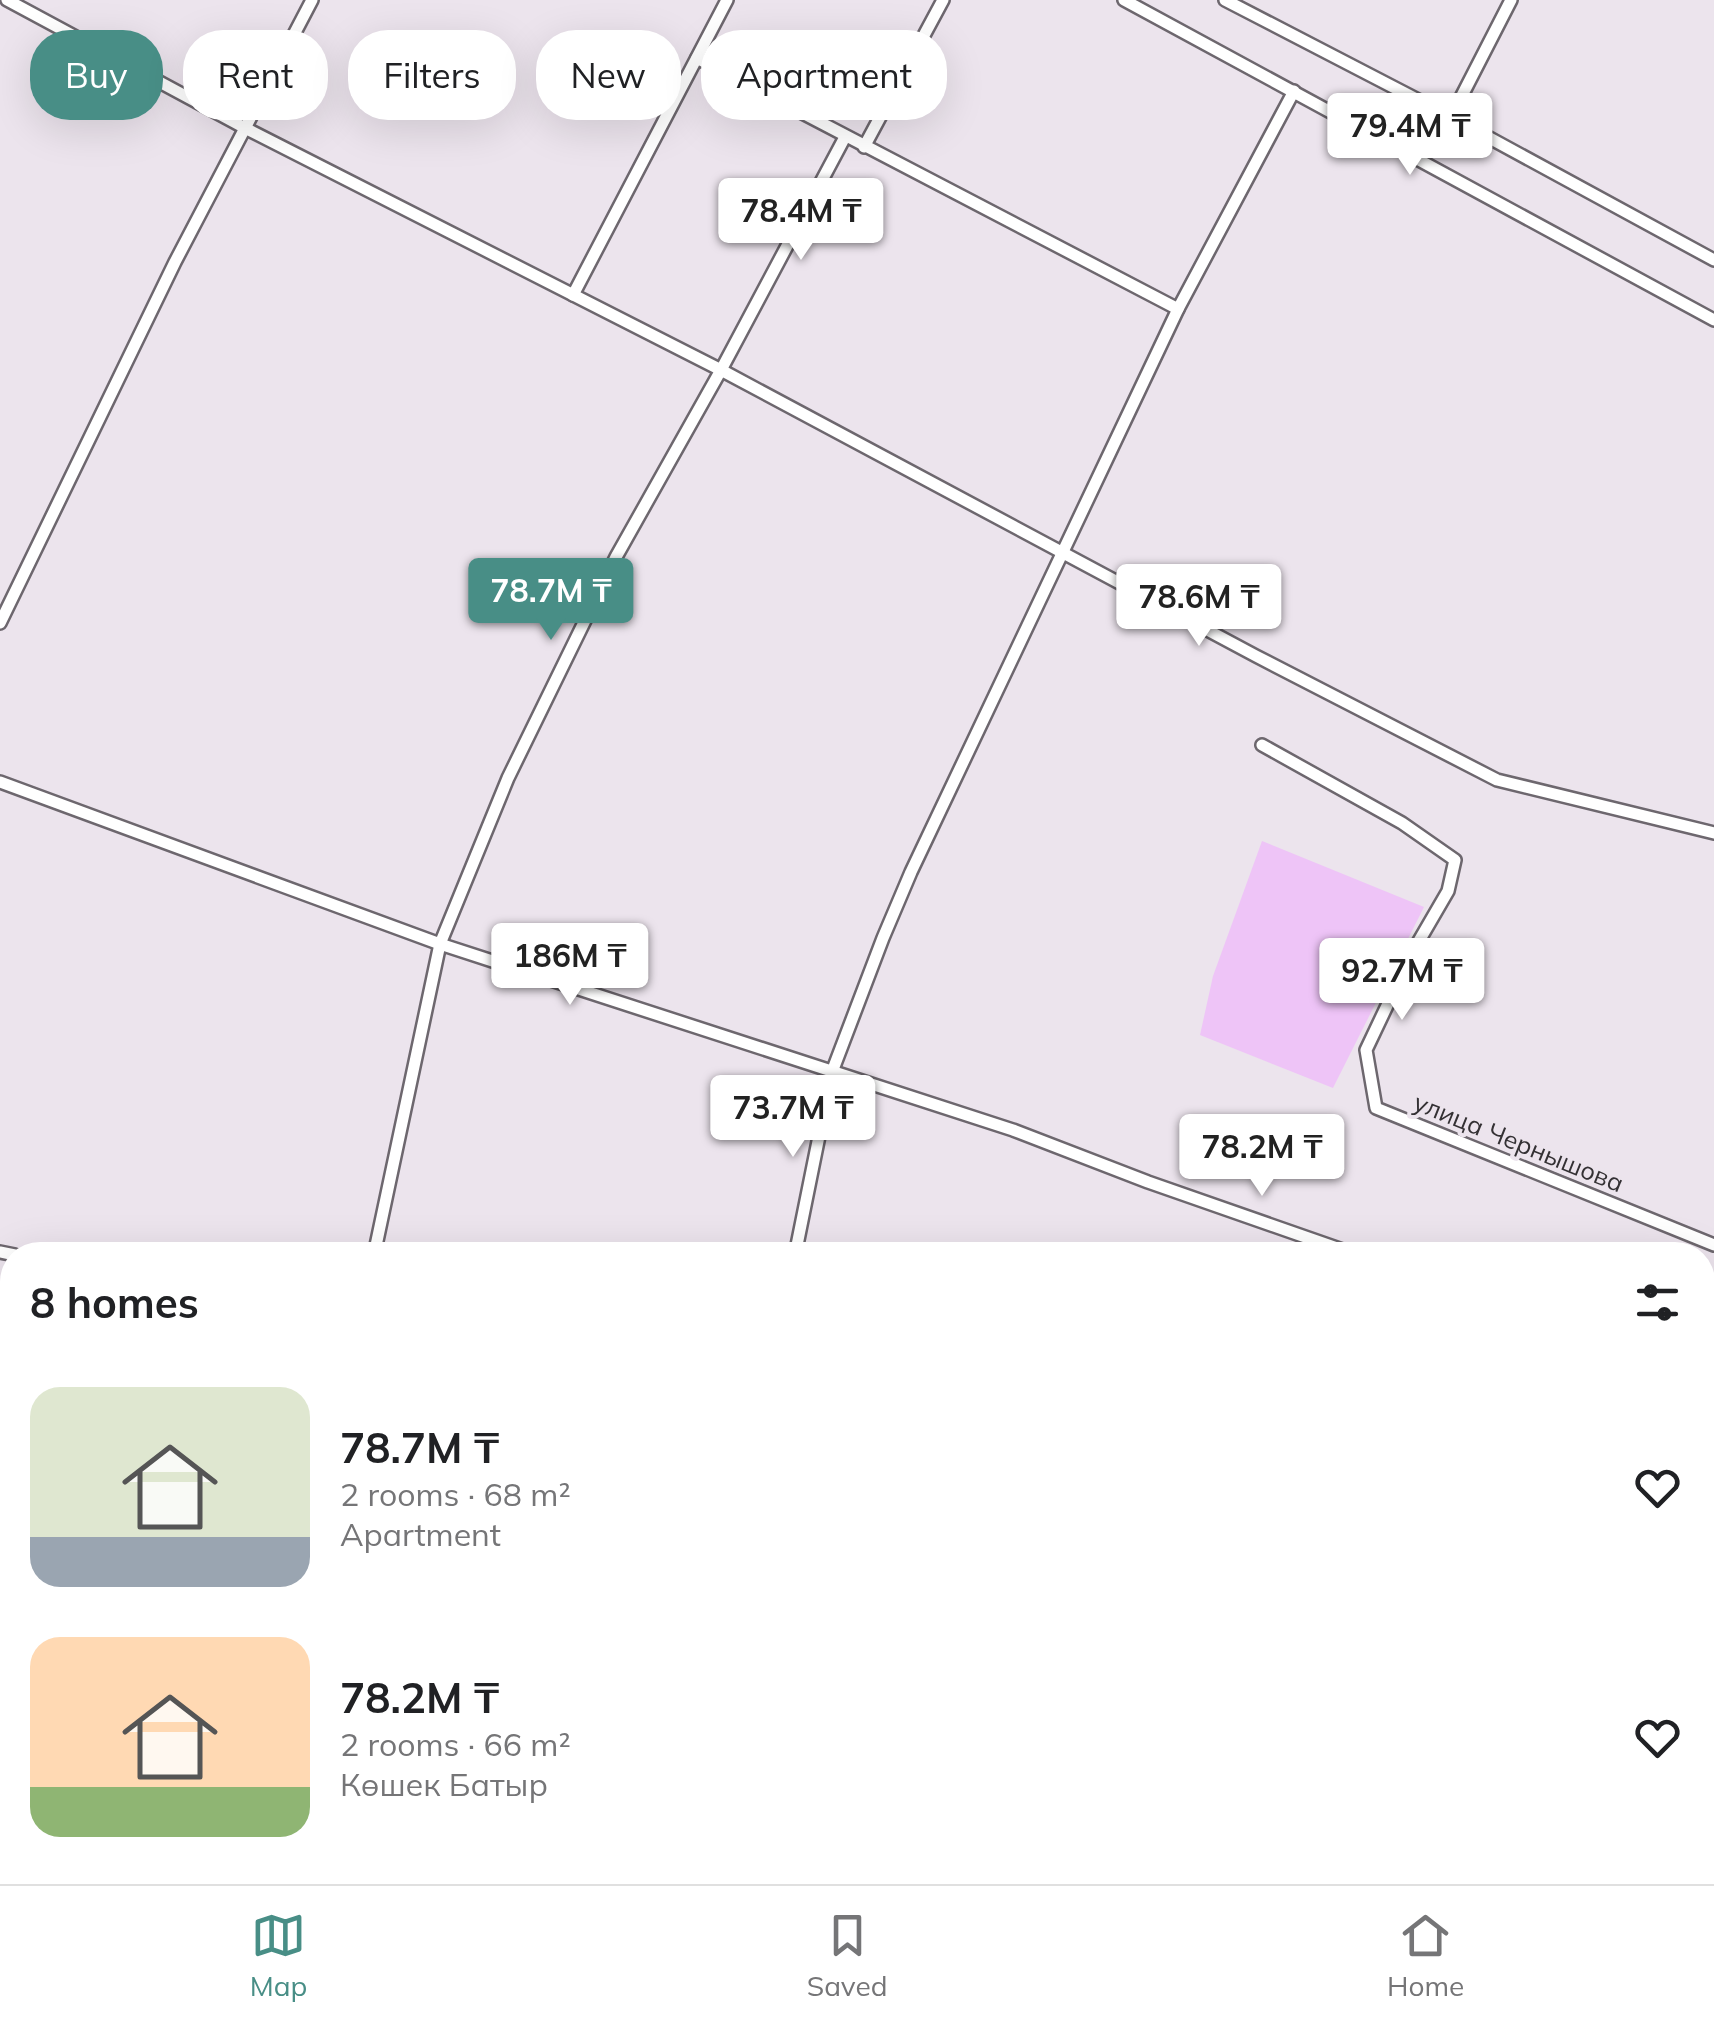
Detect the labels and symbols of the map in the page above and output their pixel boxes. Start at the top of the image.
pin: 79.4M ₸ [1318,93,1502,178]
pin: 78.4M ₸ [709,178,893,263]
pin: 78.7M ₸ [459,558,643,643]
pin: 78.6M ₸ [1107,564,1291,649]
pin: 186M ₸ [489,923,651,1008]
pin: 92.7M ₸ [1310,938,1494,1023]
pin: 73.7M ₸ [701,1075,885,1160]
street label: улица Чернышова [1410,1086,1628,1198]
pin: 78.2M ₸ [1170,1114,1354,1199]

